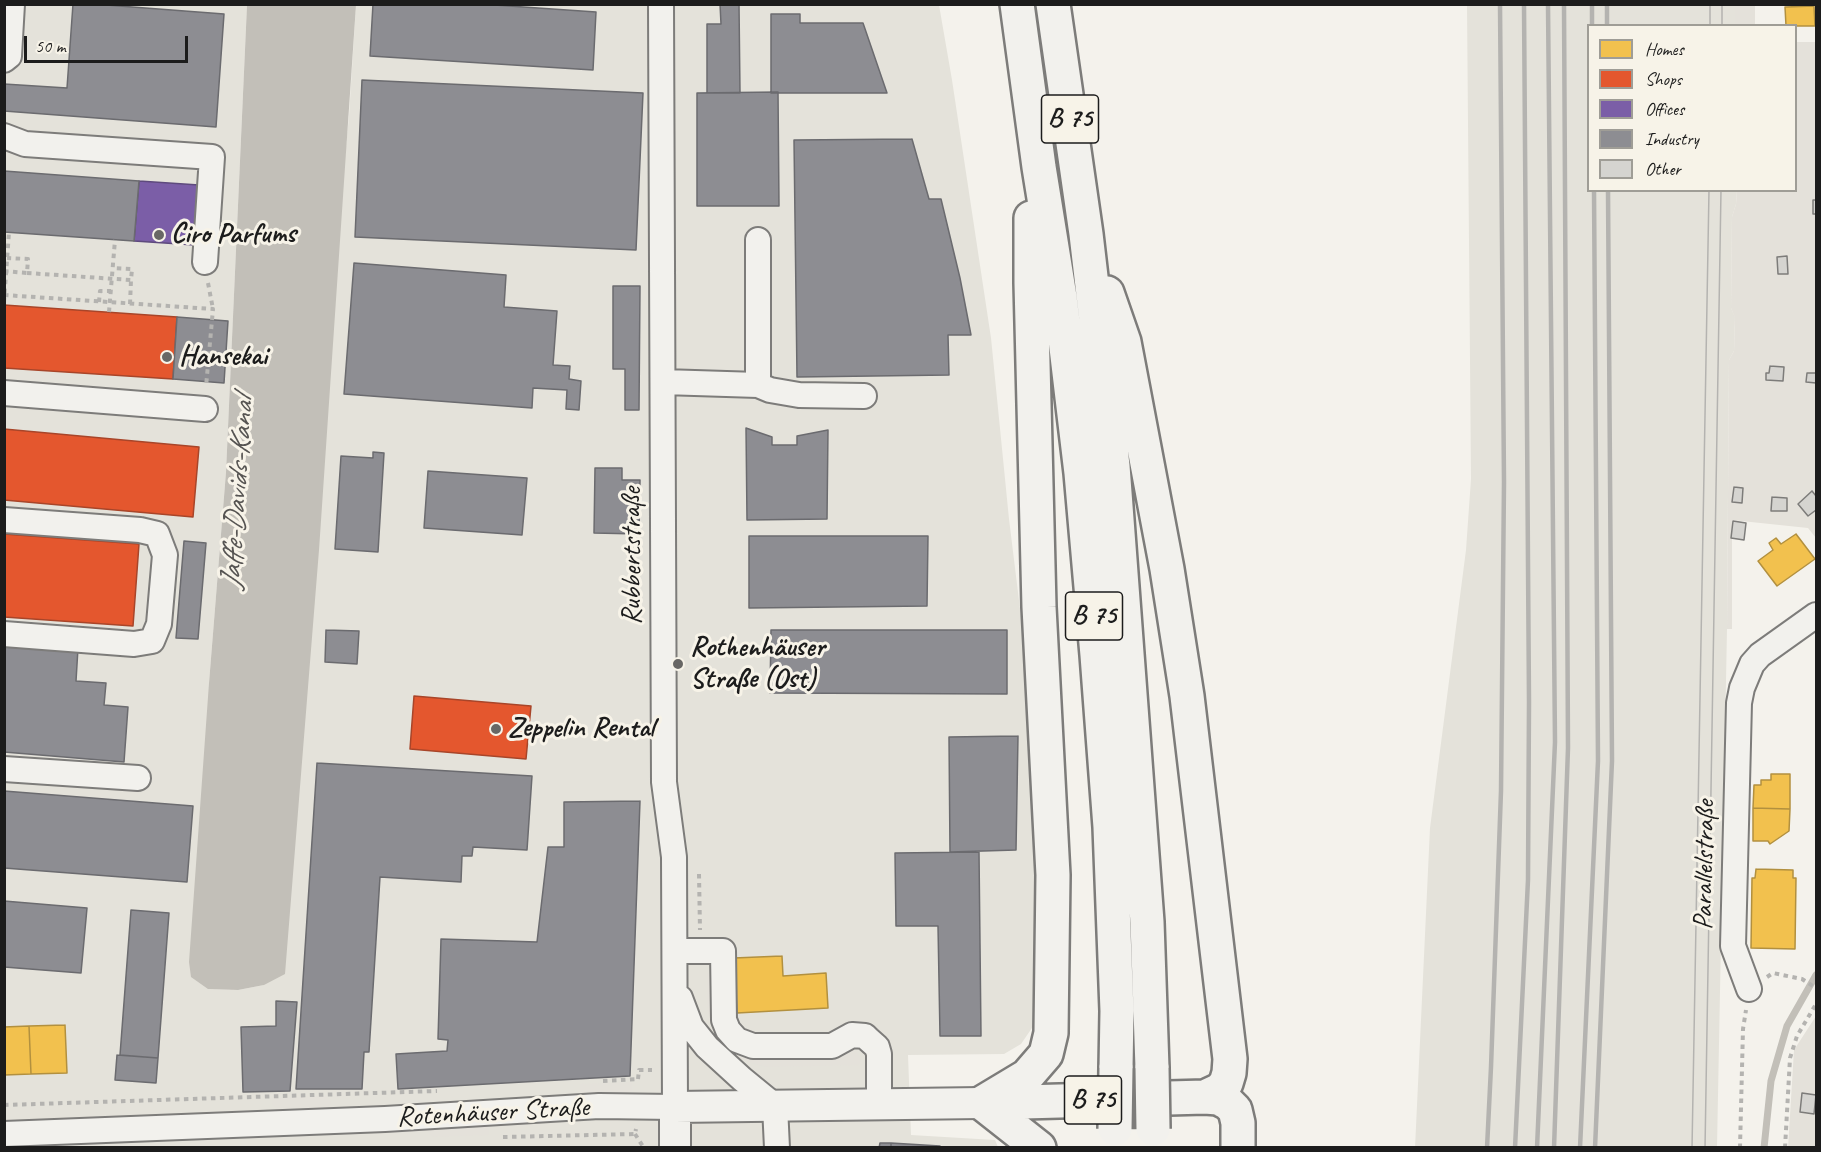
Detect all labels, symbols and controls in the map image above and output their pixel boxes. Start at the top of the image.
scale bar [27,24,190,62]
legend [1587,24,1797,192]
text: 50 m [35,35,66,57]
text: Homes [1645,38,1684,60]
text: Shops [1645,68,1682,90]
road number: B 75 [1042,95,1098,143]
text: Offices [1645,98,1684,120]
text: Industry [1645,128,1699,150]
text: Other [1645,158,1681,180]
place label: Ciro Parfums [171,218,296,252]
marker: Ciro Parfums [152,228,166,242]
place label: Hansekai [179,340,267,374]
marker: Hansekai [160,350,174,364]
water label: Jaffe-Davids-Kanal [213,396,263,590]
street label: Rubbertstraße [616,487,650,625]
road number: B 75 [1066,592,1122,640]
place label: Rothenhäuser Straße (Ost) [690,631,825,697]
marker: Rothenhäuser Straße (Ost) [671,657,685,671]
place label: Zeppelin Rental [508,712,654,746]
marker: Zeppelin Rental [489,722,503,736]
street label: Parallelstraße [1687,800,1723,930]
road number: B 75 [1064,1076,1122,1124]
street label: Rotenhäuser Straße [396,1091,590,1135]

